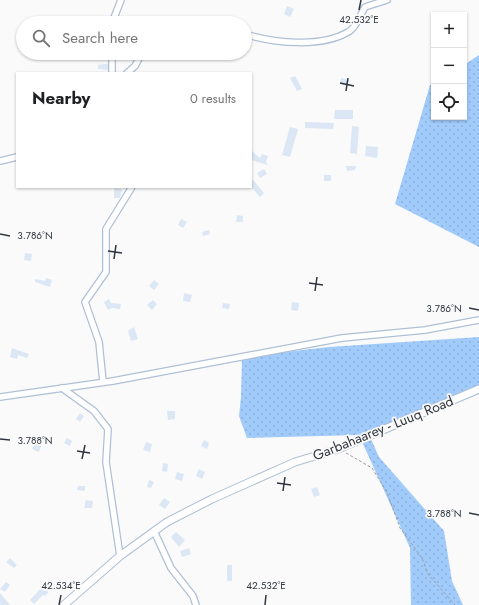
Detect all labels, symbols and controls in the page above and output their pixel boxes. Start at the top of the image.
text: 42.532°E [339,12,379,27]
map controls [431,12,467,120]
button: + [431,12,467,48]
search box [16,16,252,60]
icon: search [30,27,52,49]
text: Search here [62,27,138,49]
button: − [431,48,467,84]
button: locate [431,84,467,120]
text: Nearby [32,86,90,110]
text: 0 results [190,89,236,108]
text: 3.786°N [17,228,53,243]
text: 3.786°N [426,301,462,316]
street label: Garbahaarey - Luuq Road [310,391,456,465]
text: 3.788°N [17,433,53,448]
text: 3.788°N [426,506,462,521]
text: 42.534°E [41,578,81,593]
text: 42.532°E [246,578,286,593]

